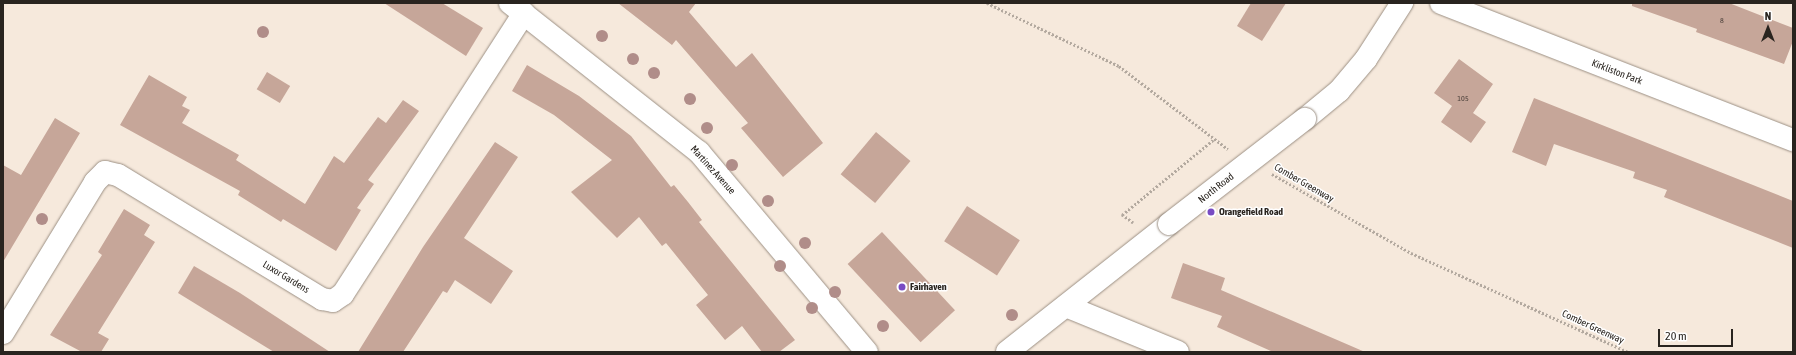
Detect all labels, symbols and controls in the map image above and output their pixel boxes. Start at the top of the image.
north arrow [1748,8,1788,48]
text: N [1765,10,1771,22]
house number: 8 [1720,16,1724,26]
street label: Kirkliston Park [1590,57,1644,87]
house number: 105 [1457,94,1469,104]
street label: Martinez Avenue [688,143,738,197]
street label: Comber Greenway [1272,161,1336,205]
street label: North Road [1196,170,1236,206]
place label: Orangefield Road [1219,206,1283,218]
marker: Orangefield Road [1206,207,1216,217]
street label: Luxor Gardens [261,258,311,296]
place label: Fairhaven [910,281,947,293]
marker: Fairhaven [897,282,907,292]
street label: Comber Greenway [1560,307,1626,347]
scale bar [1660,321,1735,347]
text: 20 m [1665,329,1687,343]

